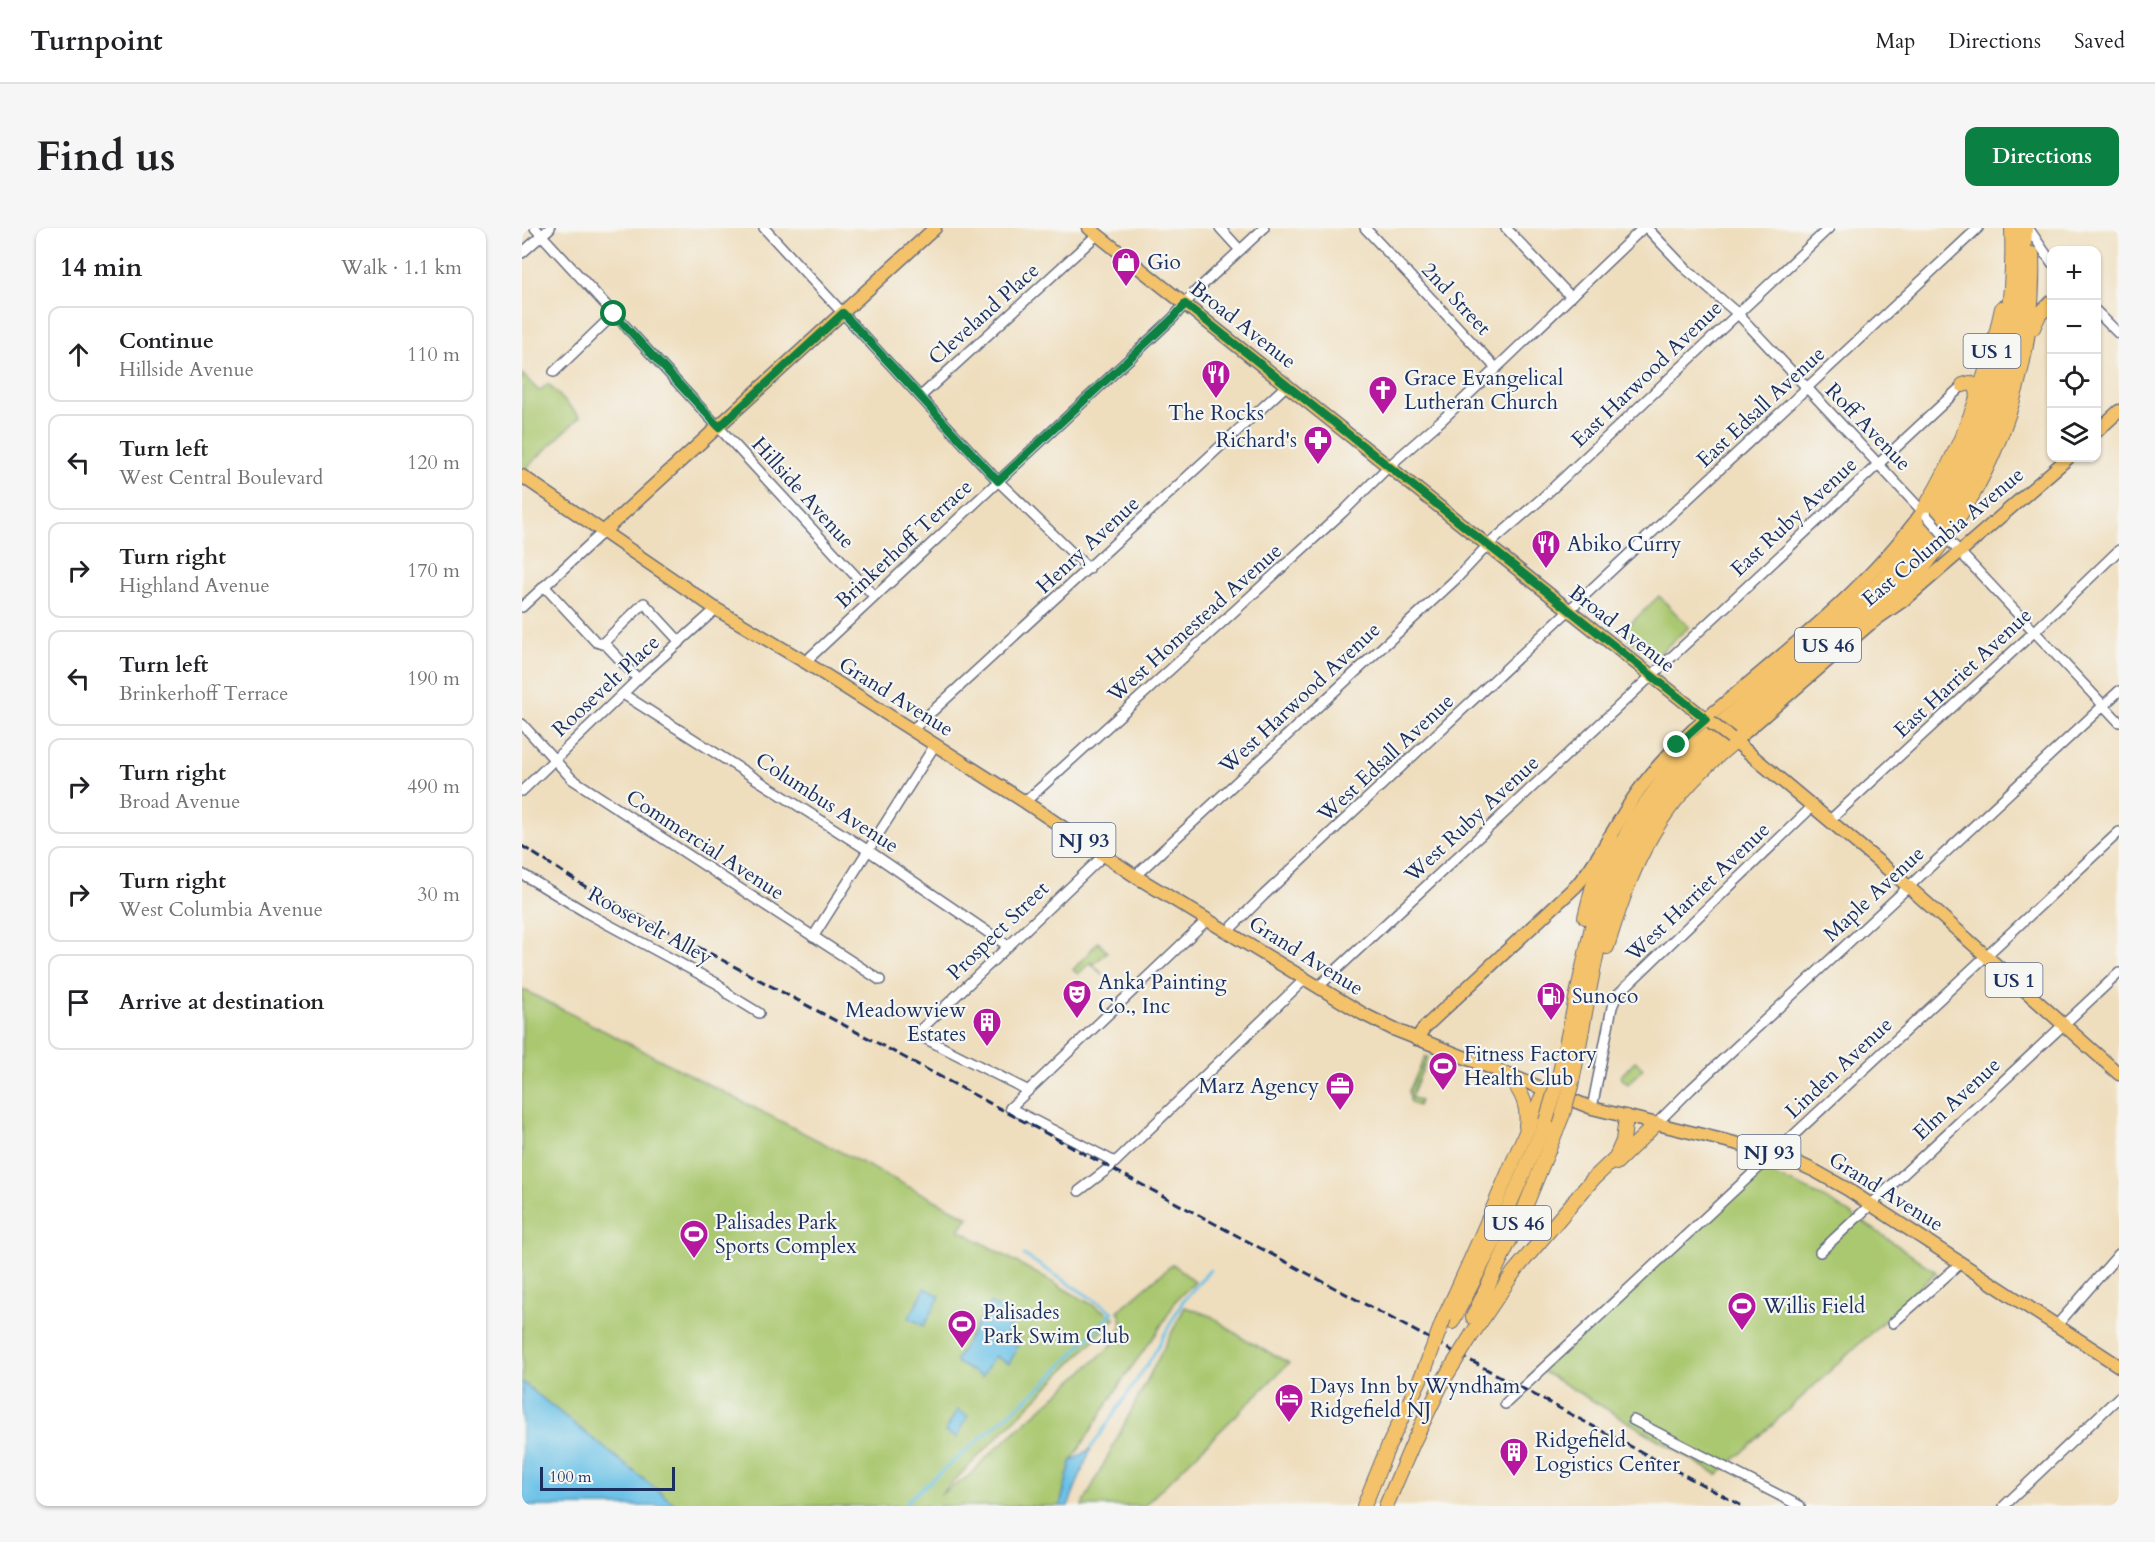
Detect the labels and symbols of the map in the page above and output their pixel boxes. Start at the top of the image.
shop icon: Gio [1110,246,1142,288]
place label: Gio [1147,248,1181,277]
street label: Cleveland Place [922,256,1046,372]
street label: 2nd Street [1415,256,1498,342]
street label: Broad Avenue [1184,274,1302,376]
street label: East Harwood Avenue [1565,294,1729,454]
route start [600,300,626,326]
road number: US 1 [1964,334,2020,368]
street label: East Edsall Avenue [1690,340,1832,474]
restaurant icon: The Rocks [1200,358,1232,400]
place label: Grace Evangelical Lutheran Church [1404,364,1563,417]
church icon: Grace Evangelical Lutheran Church [1367,374,1399,416]
street label: Roff Avenue [1819,377,1917,477]
place label: The Rocks [1168,399,1264,428]
pharmacy icon: Richard's [1302,424,1334,466]
place label: Richard's [1216,426,1297,455]
street label: Hillside Avenue [745,431,861,555]
street label: East Ruby Avenue [1724,451,1864,583]
street label: East Columbia Avenue [1856,461,2030,613]
street label: Brinkerhoff Terrace [829,473,979,615]
street label: Henry Avenue [1030,490,1146,600]
restaurant icon: Abiko Curry [1530,528,1562,570]
place label: Abiko Curry [1567,530,1681,559]
street label: West Homestead Avenue [1101,537,1288,710]
street label: Broad Avenue [1563,578,1681,680]
street label: East Harriet Avenue [1888,601,2038,745]
street label: West Harwood Avenue [1212,616,1387,781]
street label: Roosevelt Place [546,628,666,744]
road number: US 46 [1795,628,1861,662]
street label: Grand Avenue [833,650,959,744]
street label: West Edsall Avenue [1311,687,1460,830]
route end [1663,731,1689,757]
street label: Columbus Avenue [750,746,904,860]
street label: West Ruby Avenue [1398,749,1546,890]
street label: Commercial Avenue [620,783,790,907]
street label: West Harriet Avenue [1619,816,1776,969]
road number: NJ 93 [1052,823,1116,857]
street label: Maple Avenue [1817,840,1931,948]
street label: Prospect Street [941,875,1056,987]
street label: Roosevelt Alley [583,880,717,972]
street label: Grand Avenue [1243,909,1369,1003]
road number: US 1 [1986,963,2042,997]
place label: Anka Painting Co., Inc [1098,968,1227,1021]
theatre icon: Anka Painting Co., Inc [1061,978,1093,1020]
fuel station icon: Sunoco [1535,980,1567,1022]
place label: Sunoco [1572,982,1638,1011]
place label: Meadowview Estates [845,996,966,1049]
building icon: Meadowview Estates [971,1006,1003,1048]
street label: Linden Avenue [1779,1011,1899,1125]
place label: Fitness Factory Health Club [1464,1040,1597,1093]
sports icon: Fitness Factory Health Club [1427,1050,1459,1092]
street label: Elm Avenue [1907,1051,2007,1147]
office icon: Marz Agency [1324,1070,1356,1112]
place label: Marz Agency [1199,1072,1319,1101]
road number: NJ 93 [1738,1135,1800,1169]
street label: Grand Avenue [1823,1145,1949,1239]
road number: US 46 [1485,1206,1551,1240]
place label: Palisades Park Sports Complex [715,1208,857,1261]
sports icon: Palisades Park Sports Complex [678,1218,710,1260]
sports icon: Willis Field [1726,1290,1758,1332]
place label: Willis Field [1762,1292,1865,1321]
place label: Palisades Park Swim Club [983,1298,1130,1351]
sports icon: Palisades Park Swim Club [946,1308,978,1350]
place label: Days Inn by Wyndham Ridgefield NJ [1310,1372,1521,1425]
hotel icon: Days Inn by Wyndham Ridgefield NJ [1273,1382,1305,1424]
place label: Ridgefield Logistics Center [1535,1426,1680,1479]
building icon: Ridgefield Logistics Center [1498,1436,1530,1478]
scale bar [540,1464,675,1492]

